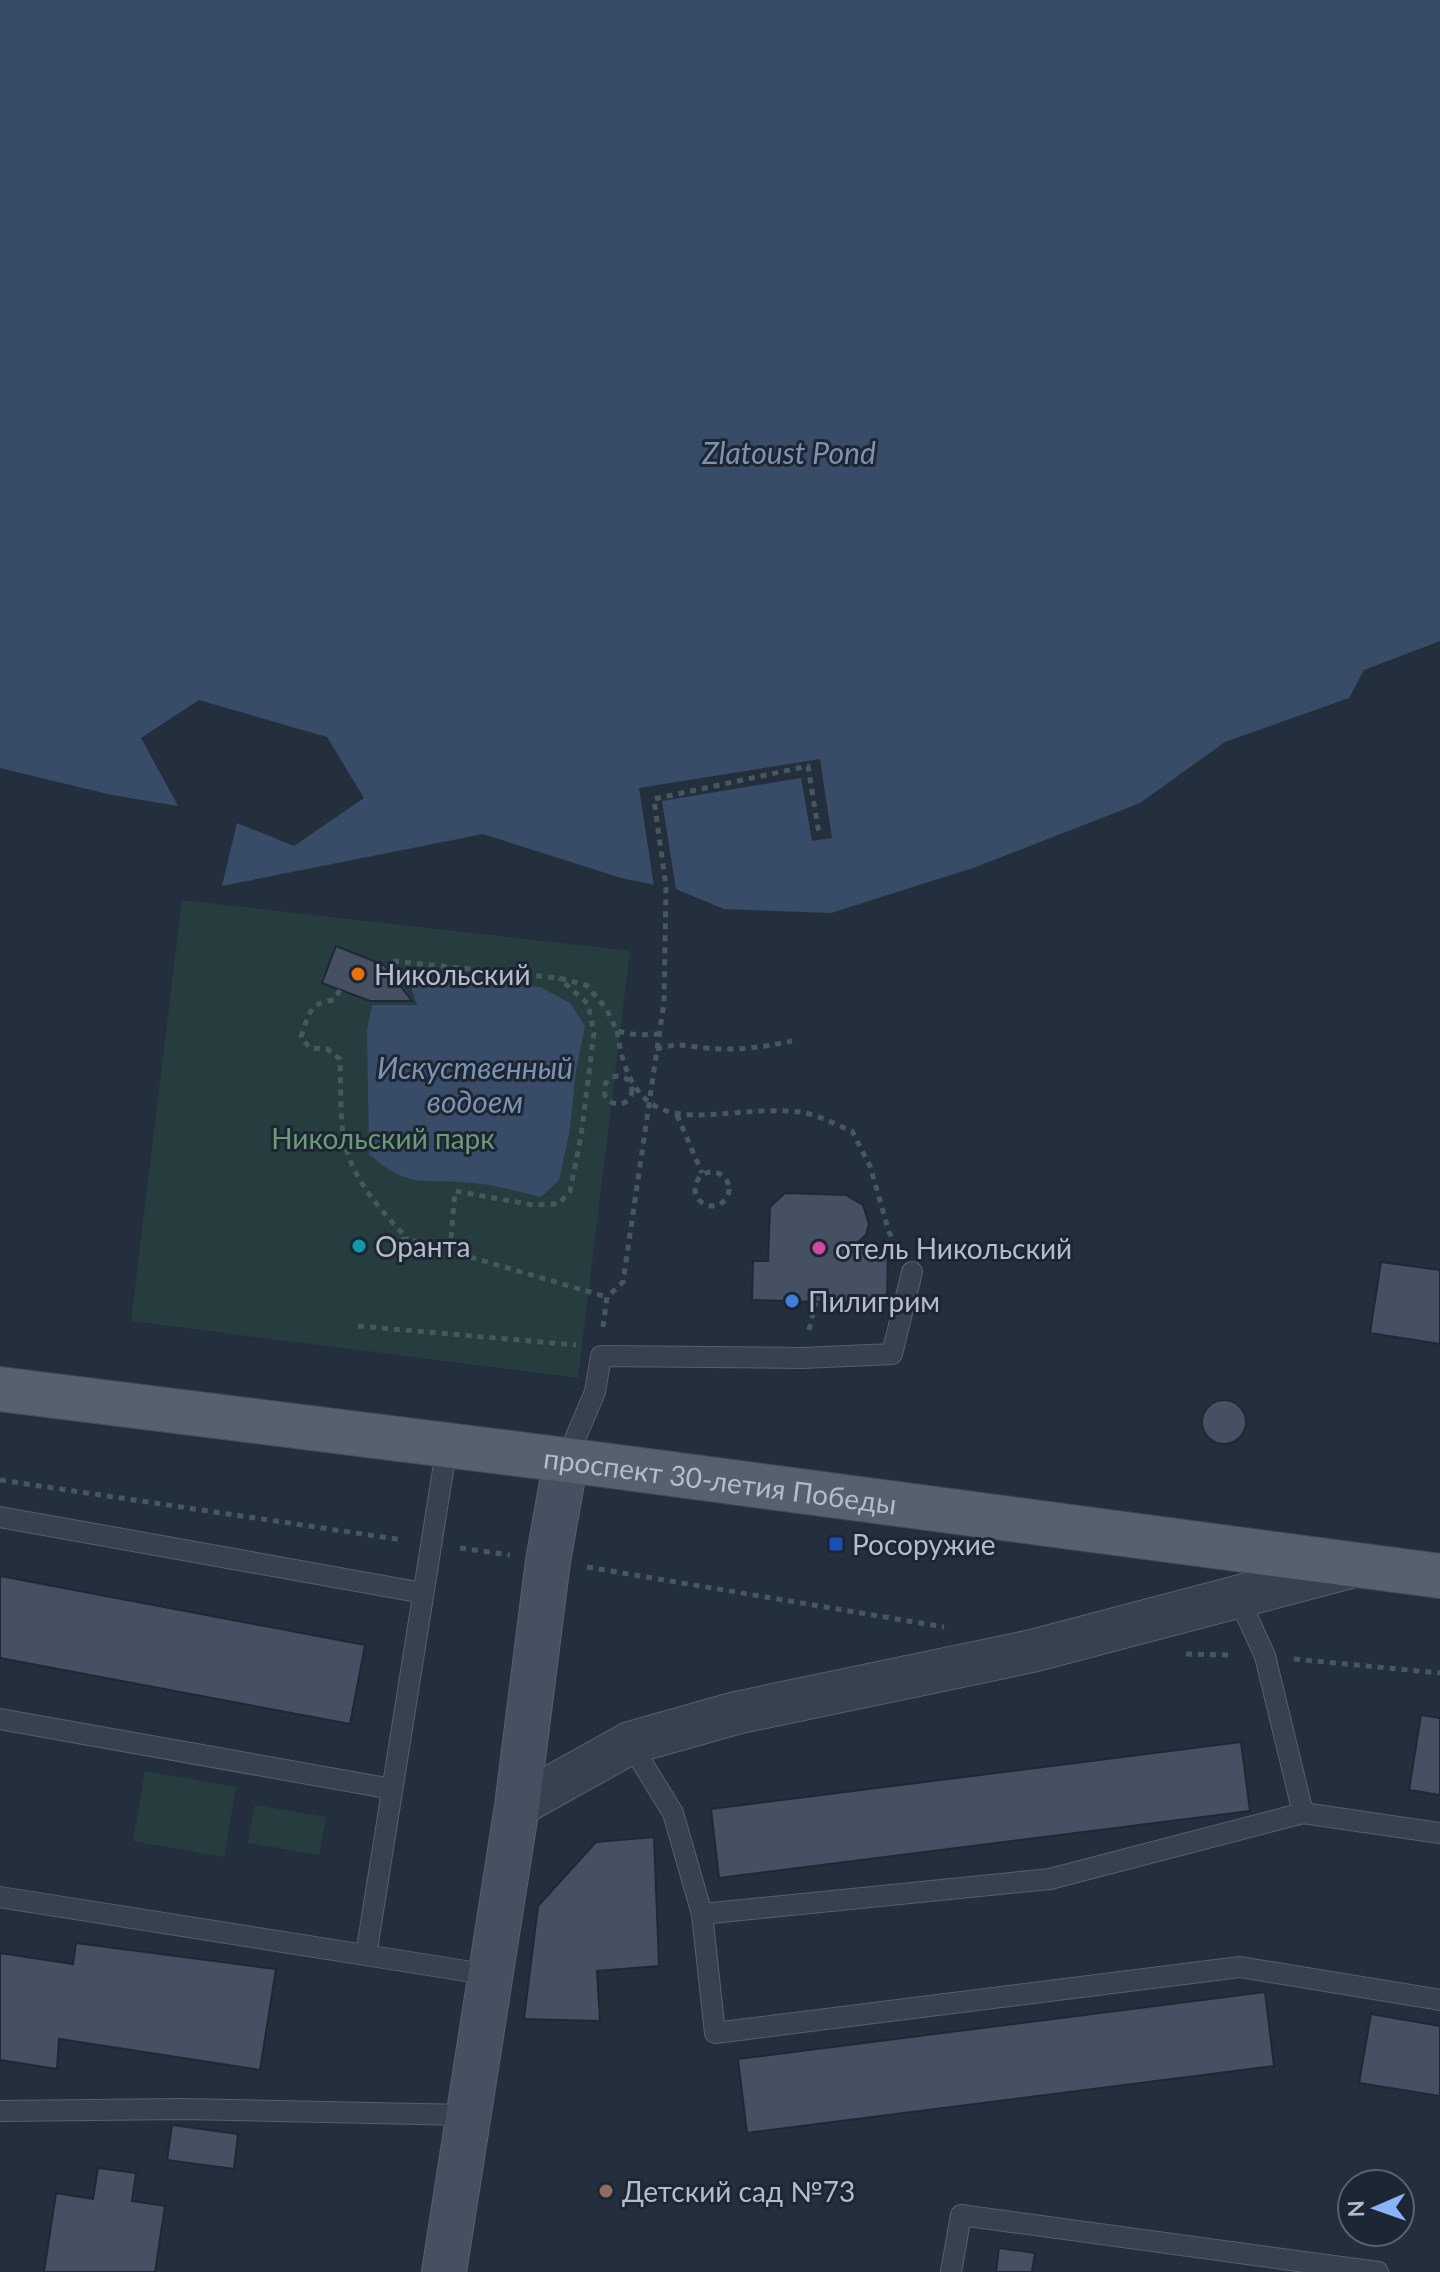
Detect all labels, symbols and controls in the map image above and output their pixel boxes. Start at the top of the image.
water label: Zlatoust Pond [701,434,876,470]
place label: Никольский [374,957,531,991]
marker: Никольский [349,965,367,983]
water label: Искуственный водоем [377,1049,573,1119]
park label: Никольский парк [271,1121,495,1155]
place label: Оранта [375,1229,470,1263]
place label: отель Никольский [835,1231,1072,1265]
marker: Оранта [350,1237,368,1255]
marker: отель Никольский [810,1239,828,1257]
place label: Пилигрим [808,1284,940,1318]
marker: Пилигрим [783,1292,801,1310]
street label: проспект 30-летия Победы [542,1440,899,1521]
place label: Росоружие [852,1527,996,1561]
marker: Росоружие [827,1535,845,1553]
north arrow [1336,2168,1416,2248]
place label: Детский сад №73 [622,2174,855,2208]
marker: Детский сад №73 [597,2182,615,2200]
text: N [1342,2200,1369,2218]

